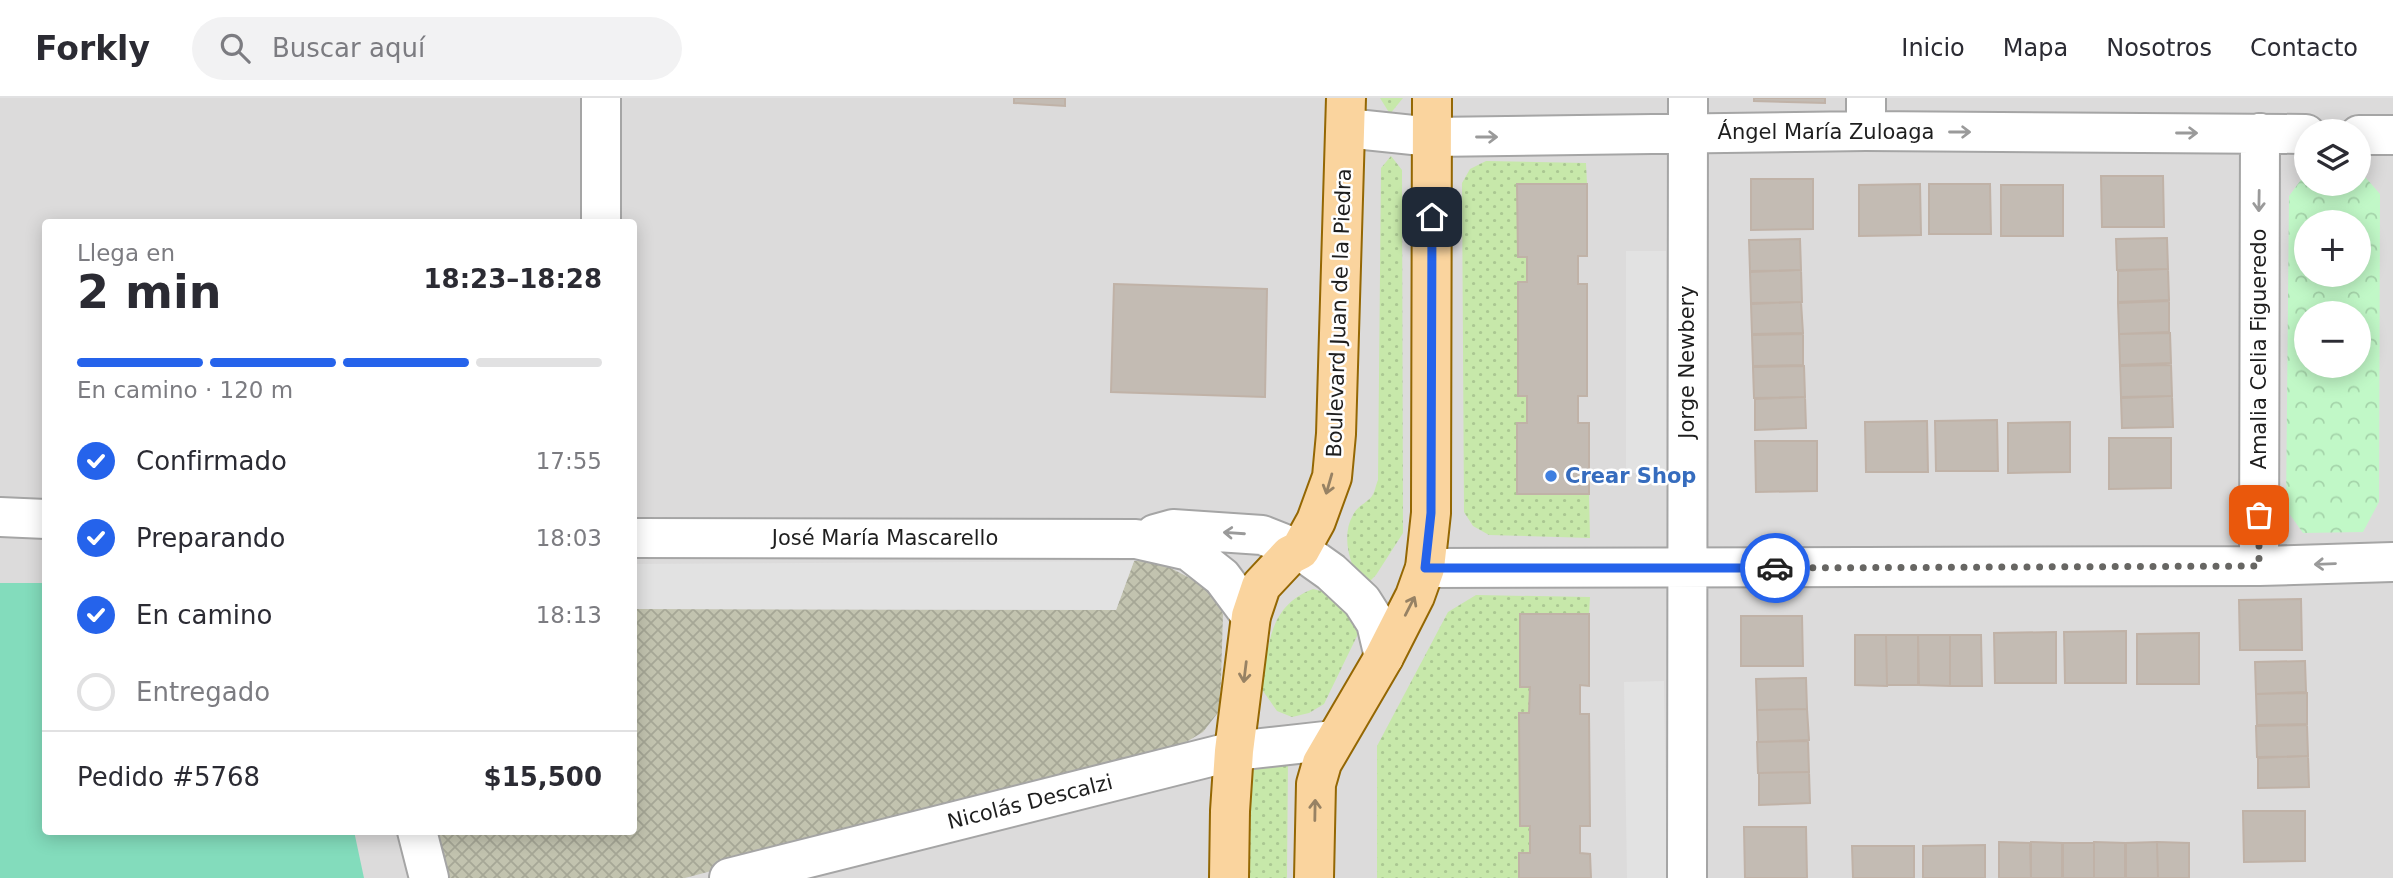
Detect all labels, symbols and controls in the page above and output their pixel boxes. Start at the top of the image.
search box [192,17,682,80]
text: Forkly [35,29,150,68]
icon: search [216,29,254,67]
text: Buscar aquí [272,33,425,63]
text: Inicio [1901,34,1965,62]
text: Mapa [2003,34,2068,62]
text: Nosotros [2106,34,2212,62]
text: Contacto [2250,34,2358,62]
street label: Ángel María Zuloaga [1718,119,1934,144]
map controls [2294,119,2371,378]
button: layers [2294,119,2371,196]
one-way arrow [1948,125,1971,138]
one-way arrow [2176,126,2199,140]
one-way arrow [1476,130,1499,144]
street label: Boulevard Juan de la Piedra [1322,168,1356,458]
pin [1402,187,1462,247]
one-way arrow [2253,189,2266,212]
icon: home [1413,198,1451,236]
button: + [2294,210,2371,287]
street label: Amalia Celia Figueredo [2247,229,2271,469]
text: Llega en [77,240,175,266]
text: 18:23–18:28 [423,264,602,294]
text: 2 min [77,265,221,319]
street label: Jorge Newbery [1675,285,1699,441]
button: − [2294,301,2371,378]
text: En camino · 120 m [77,377,293,403]
icon: check [77,442,115,480]
text: Confirmado [136,446,287,476]
text: 17:55 [536,448,602,474]
place label: Crear Shop [1565,464,1696,488]
marker: Crear Shop [1543,468,1559,484]
one-way arrow [1321,473,1334,495]
pin [2229,485,2289,545]
icon: bag [2240,496,2278,534]
icon: check [77,519,115,557]
text: Preparando [136,523,285,553]
text: 18:03 [536,525,602,551]
street label: José María Mascarello [770,526,998,550]
one-way arrow [1224,526,1246,539]
courier [1740,533,1810,603]
icon: car [1756,549,1794,587]
one-way arrow [2314,557,2337,570]
icon: check [77,596,115,634]
one-way arrow [1403,596,1417,617]
text: En camino [136,600,272,630]
text: 18:13 [536,602,602,628]
one-way arrow [1238,660,1251,683]
text: Entregado [136,677,270,707]
text: Pedido #5768 [77,762,260,792]
text: $15,500 [484,762,602,792]
street label: Nicolás Descalzi [945,770,1115,834]
one-way arrow [1309,799,1322,822]

